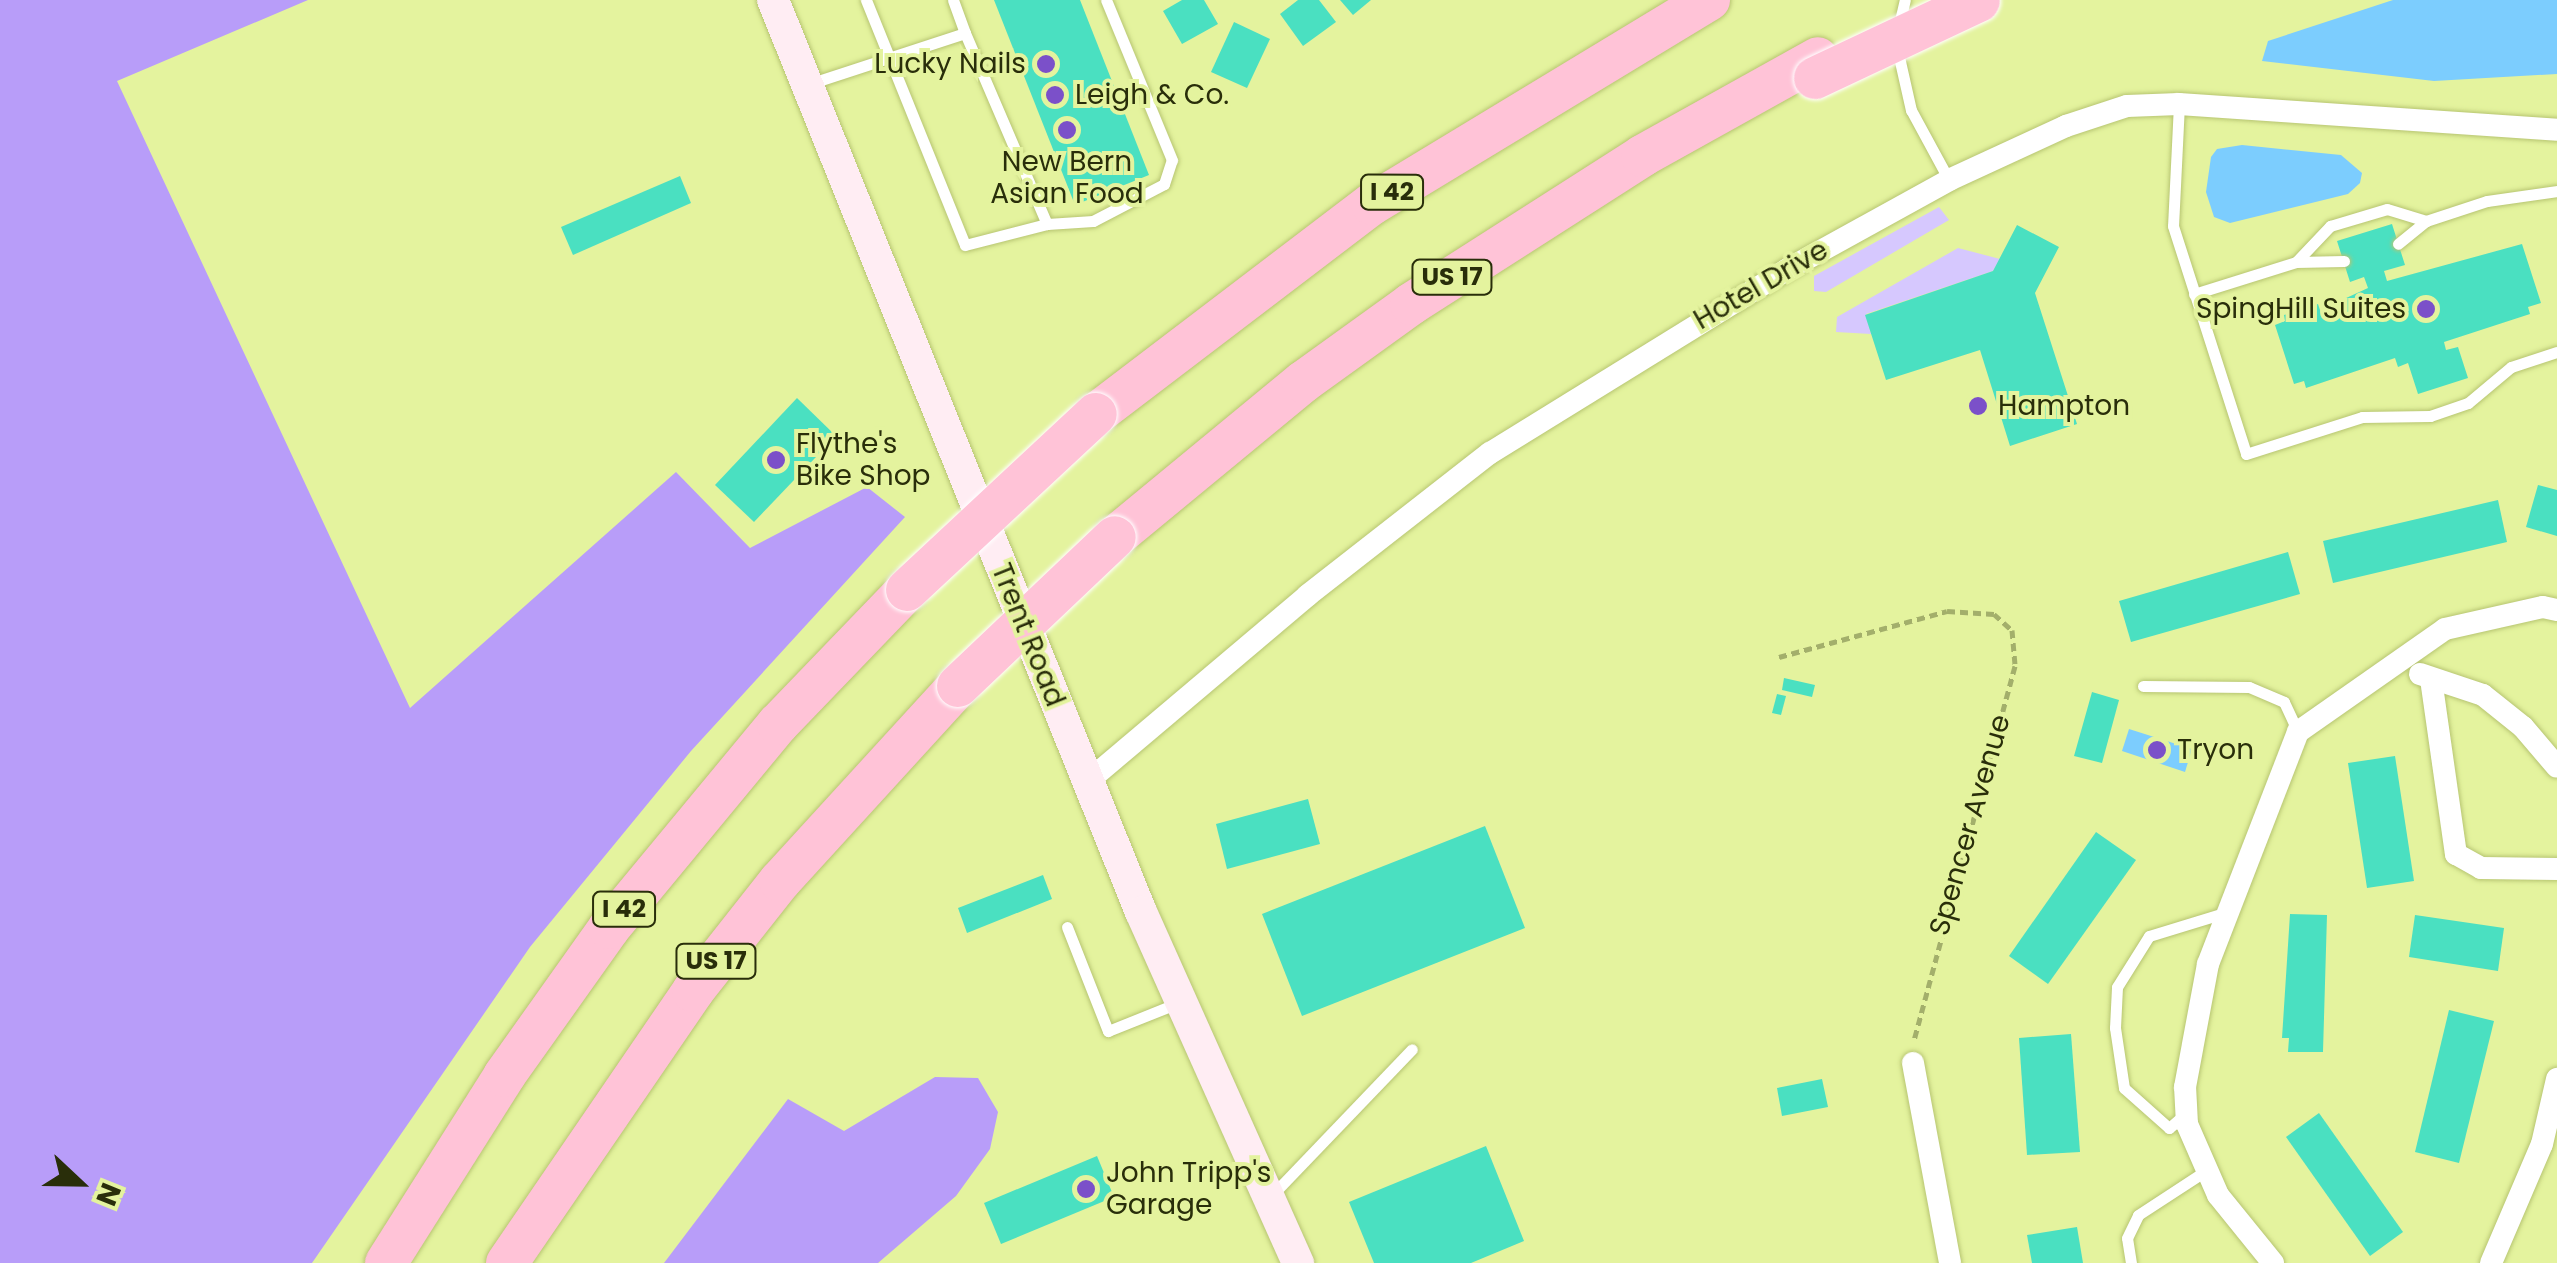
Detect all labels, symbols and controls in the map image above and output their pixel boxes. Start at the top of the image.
place label: Lucky Nails [874,47,1026,81]
marker: Lucky Nails [1035,53,1057,75]
place label: Leigh & Co. [1075,78,1229,112]
marker: Leigh & Co. [1044,84,1066,106]
marker: New Bern Asian Food [1056,119,1078,141]
place label: New Bern Asian Food [990,145,1144,211]
road number: I 42 [1360,172,1424,212]
street label: Hotel Drive [1688,233,1834,337]
road number: US 17 [1410,257,1494,297]
place label: SpingHill Suites [2196,292,2406,326]
marker: SpingHill Suites [2415,298,2437,320]
place label: Hampton [1998,389,2130,423]
marker: Hampton [1967,395,1989,417]
place label: Flythe's Bike Shop [796,427,931,493]
marker: Flythe's Bike Shop [765,449,787,471]
street label: Trent Road [984,559,1072,711]
street label: Spencer Avenue [1922,711,2018,939]
place label: Tryon [2177,733,2254,767]
marker: Tryon [2146,739,2168,761]
road number: I 42 [592,889,656,929]
road number: US 17 [674,941,758,981]
north arrow [30,1133,130,1233]
place label: John Tripp's Garage [1106,1156,1271,1222]
text: N [86,1177,130,1211]
marker: John Tripp's Garage [1075,1178,1097,1200]

